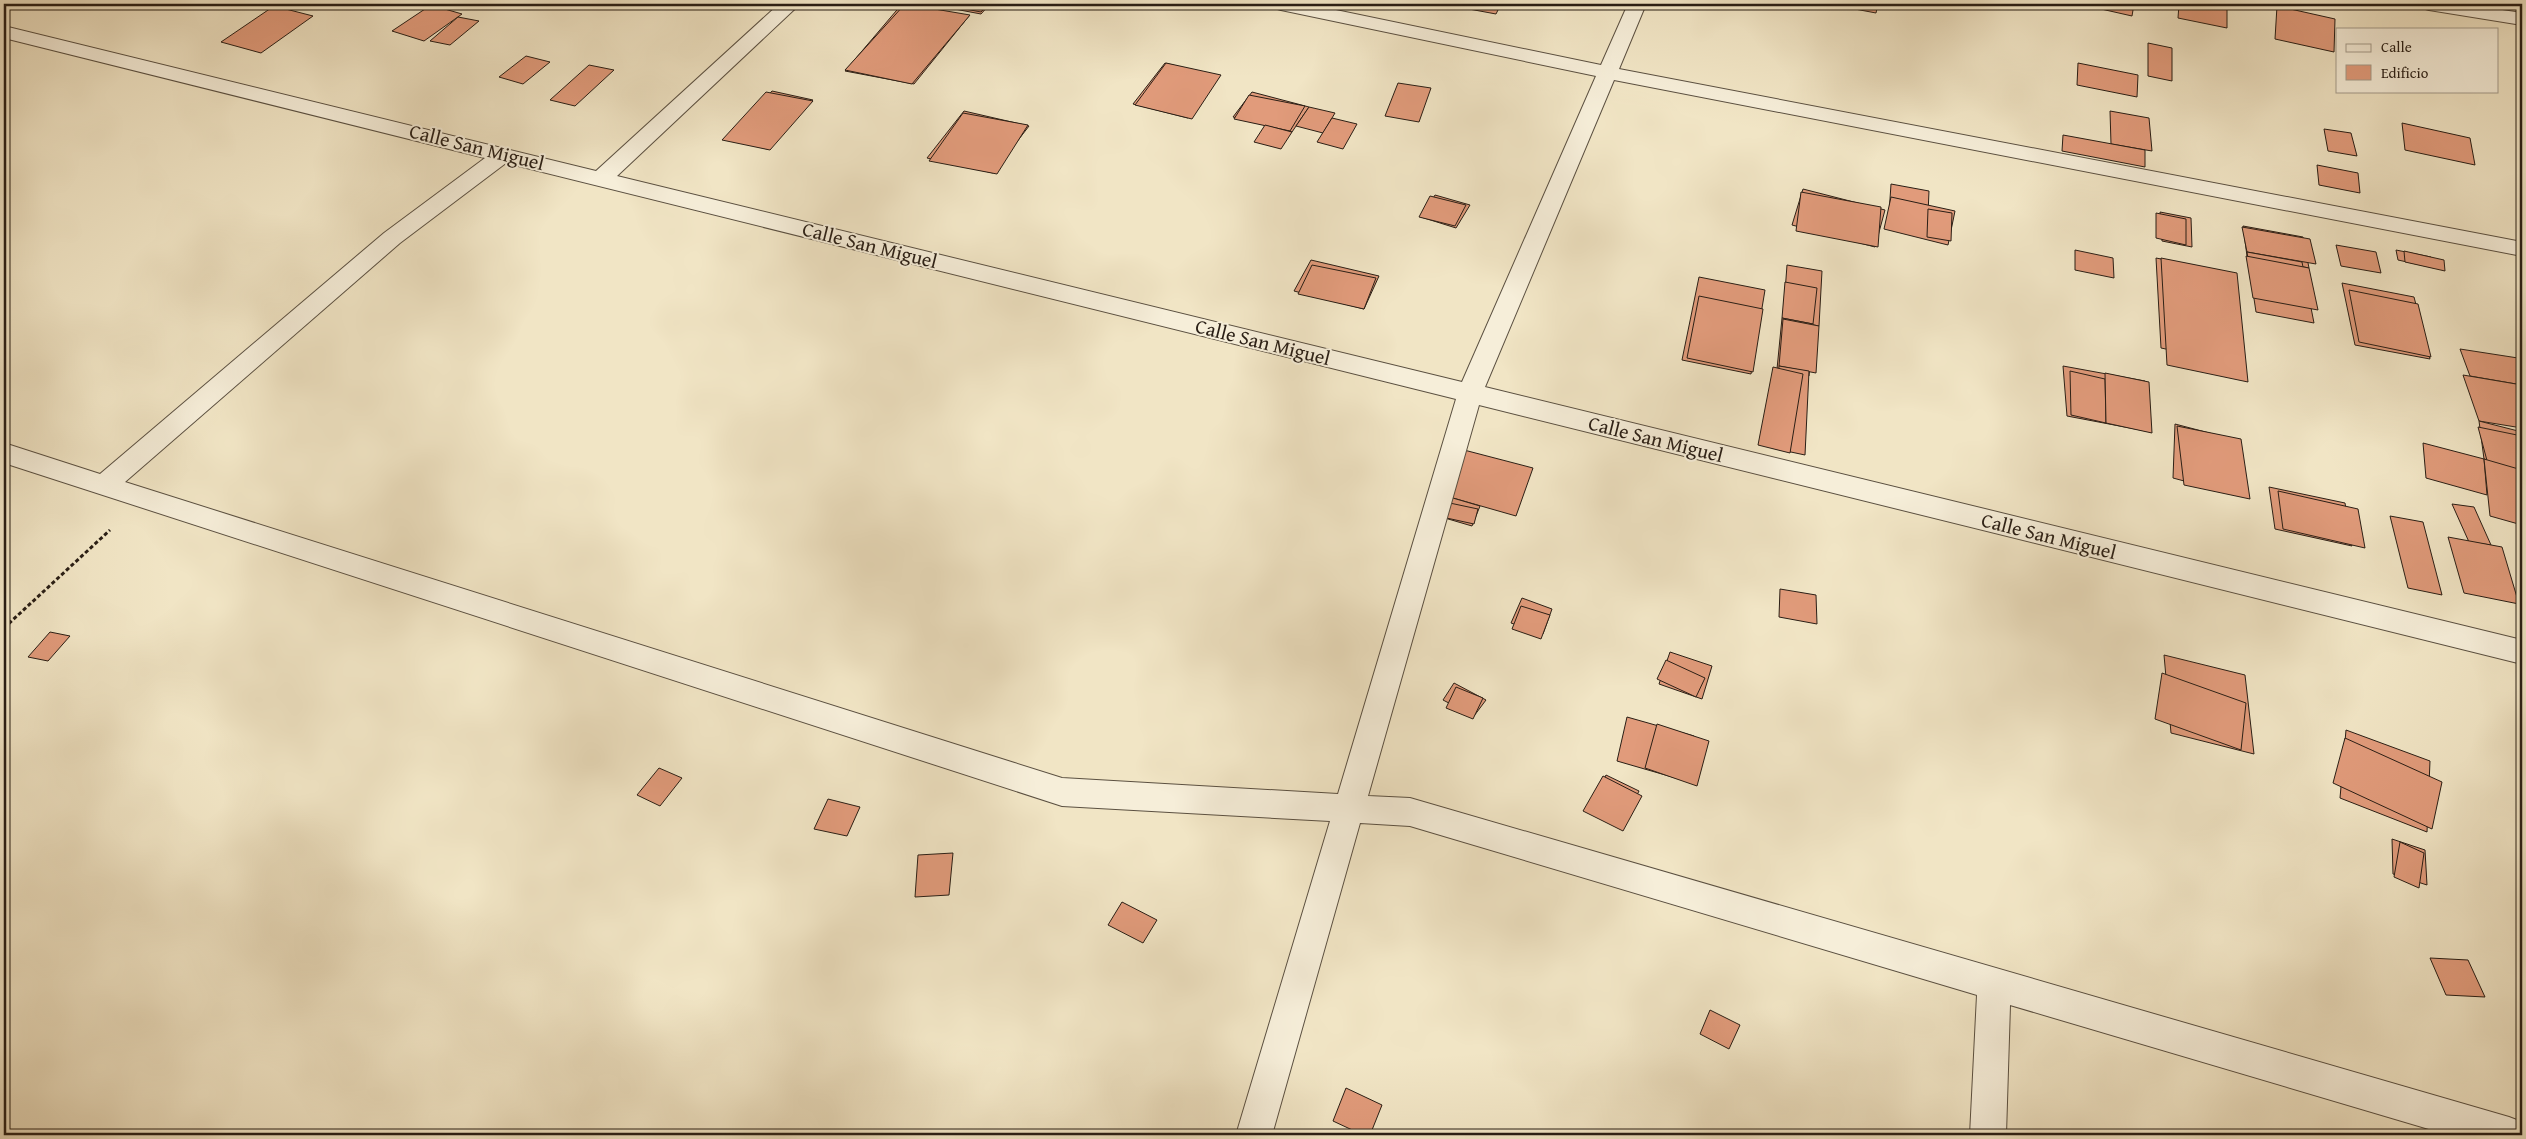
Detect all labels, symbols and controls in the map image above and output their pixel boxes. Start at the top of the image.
legend [2336,28,2498,92]
text: Calle [2381,36,2412,57]
text: Edificio [2381,62,2429,83]
street label: Calle San Miguel [407,116,548,177]
street label: Calle San Miguel [800,214,941,275]
street label: Calle San Miguel [1193,311,1334,372]
street label: Calle San Miguel [1586,408,1727,469]
street label: Calle San Miguel [1979,505,2120,566]

